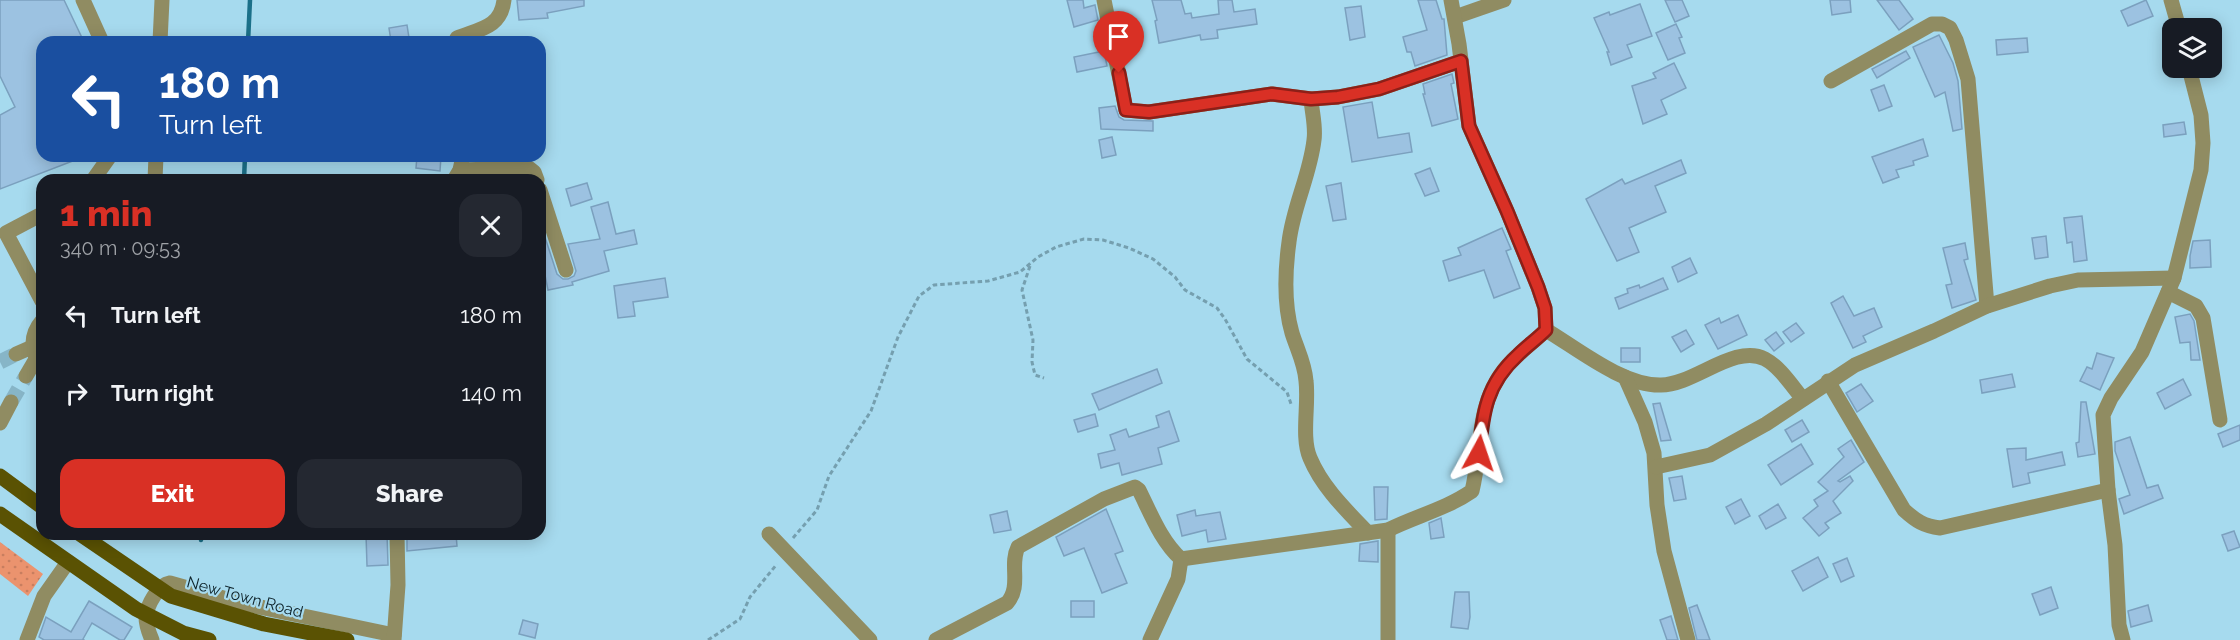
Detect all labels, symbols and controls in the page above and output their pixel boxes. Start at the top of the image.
pin [1093,11,1144,73]
map controls [2162,18,2222,78]
button: layers [2162,18,2222,78]
icon: arrive [1102,20,1135,53]
text: 180 m [159,59,280,108]
icon: left [60,60,138,138]
text: Turn left [159,109,262,140]
text: 1 min [60,192,152,234]
button: close [459,194,522,257]
text: 340 m · 09:53 [60,236,181,260]
icon: left [60,299,93,332]
text: Turn left [111,302,201,328]
text: 180 m [460,302,522,328]
icon: right [60,377,93,410]
text: Turn right [111,380,214,406]
text: 140 m [461,380,522,406]
position arrow [1447,421,1511,485]
button: Exit [60,459,285,528]
button: Share [297,459,522,528]
street label: New Town Road [185,572,305,622]

